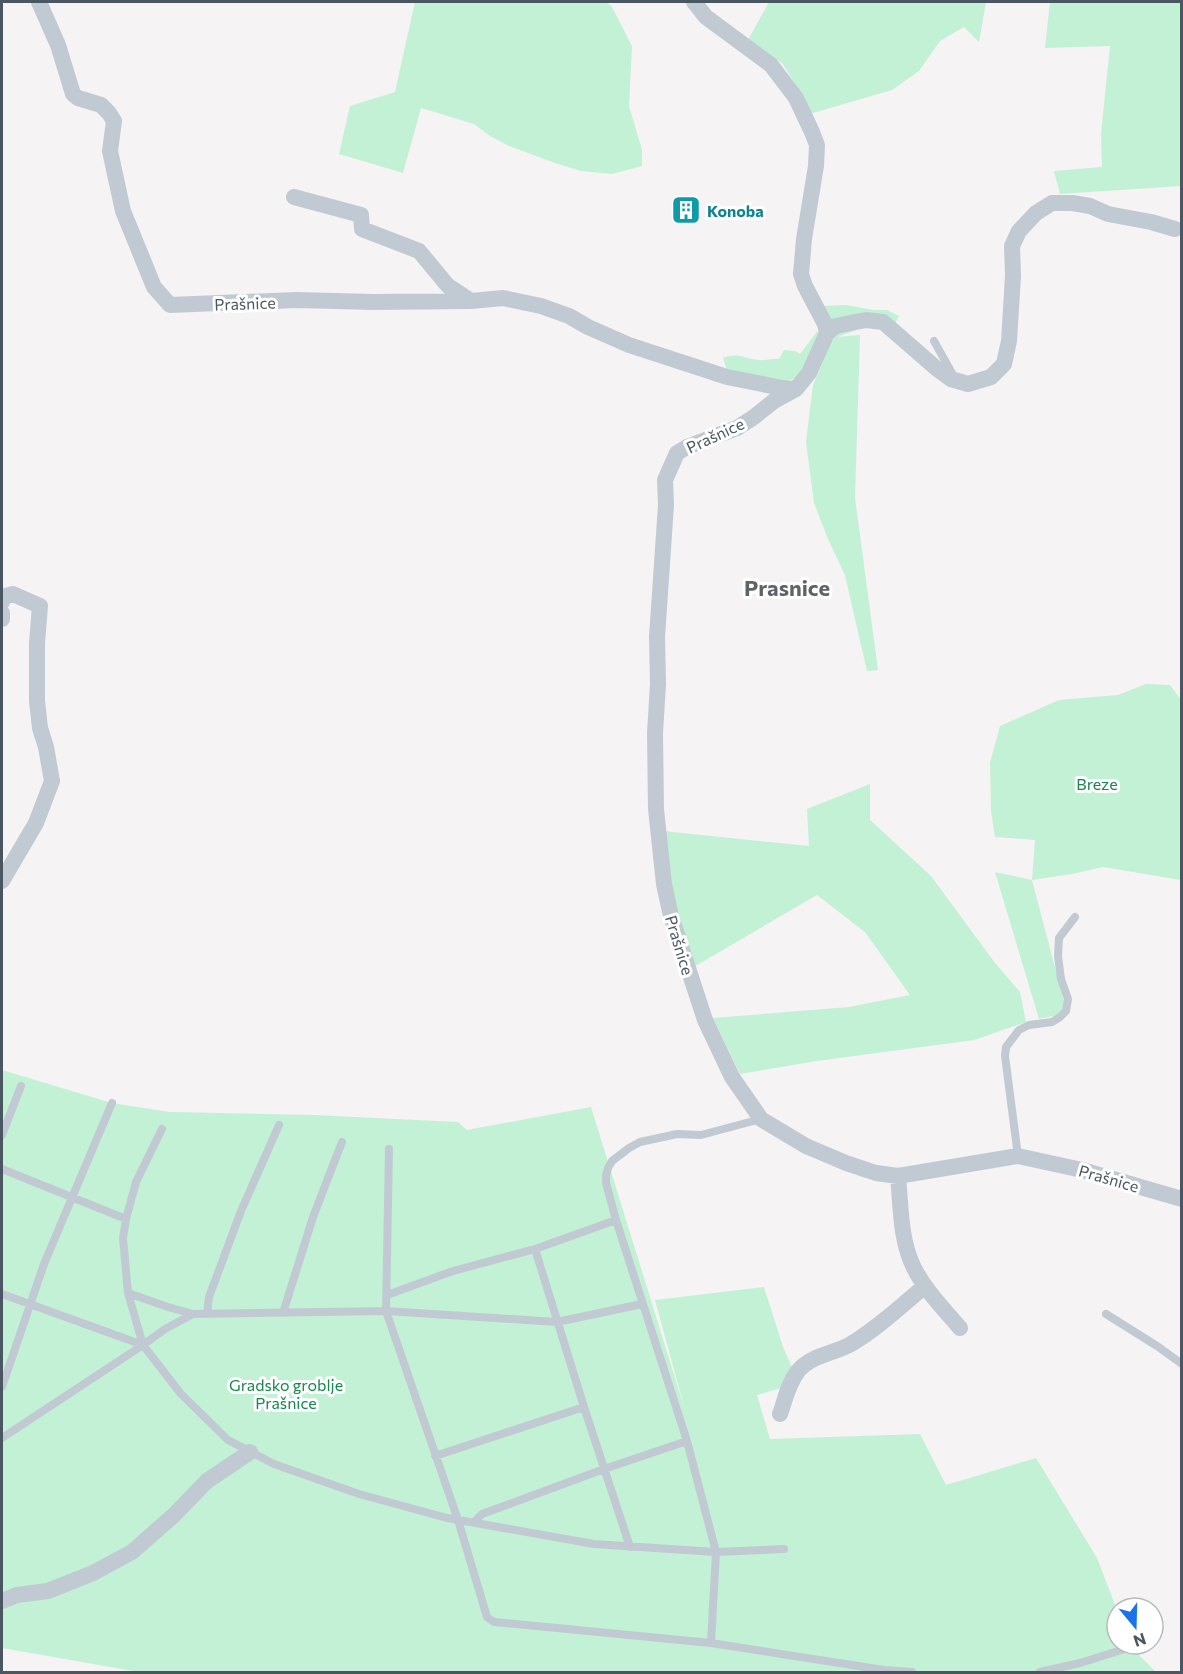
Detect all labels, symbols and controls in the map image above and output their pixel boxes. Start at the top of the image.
building icon: Konoba [670,194,702,226]
place label: Konoba [707,201,764,220]
street label: Prašnice [214,292,276,314]
street label: Prašnice [683,413,747,457]
district label: Prasnice [744,574,830,601]
park label: Breze [1076,774,1118,793]
street label: Prašnice [662,913,698,977]
street label: Prašnice [1077,1160,1141,1196]
park label: Gradsko groblje Prašnice [229,1375,343,1412]
north arrow [1105,1596,1165,1656]
text: N [1131,1630,1149,1652]

